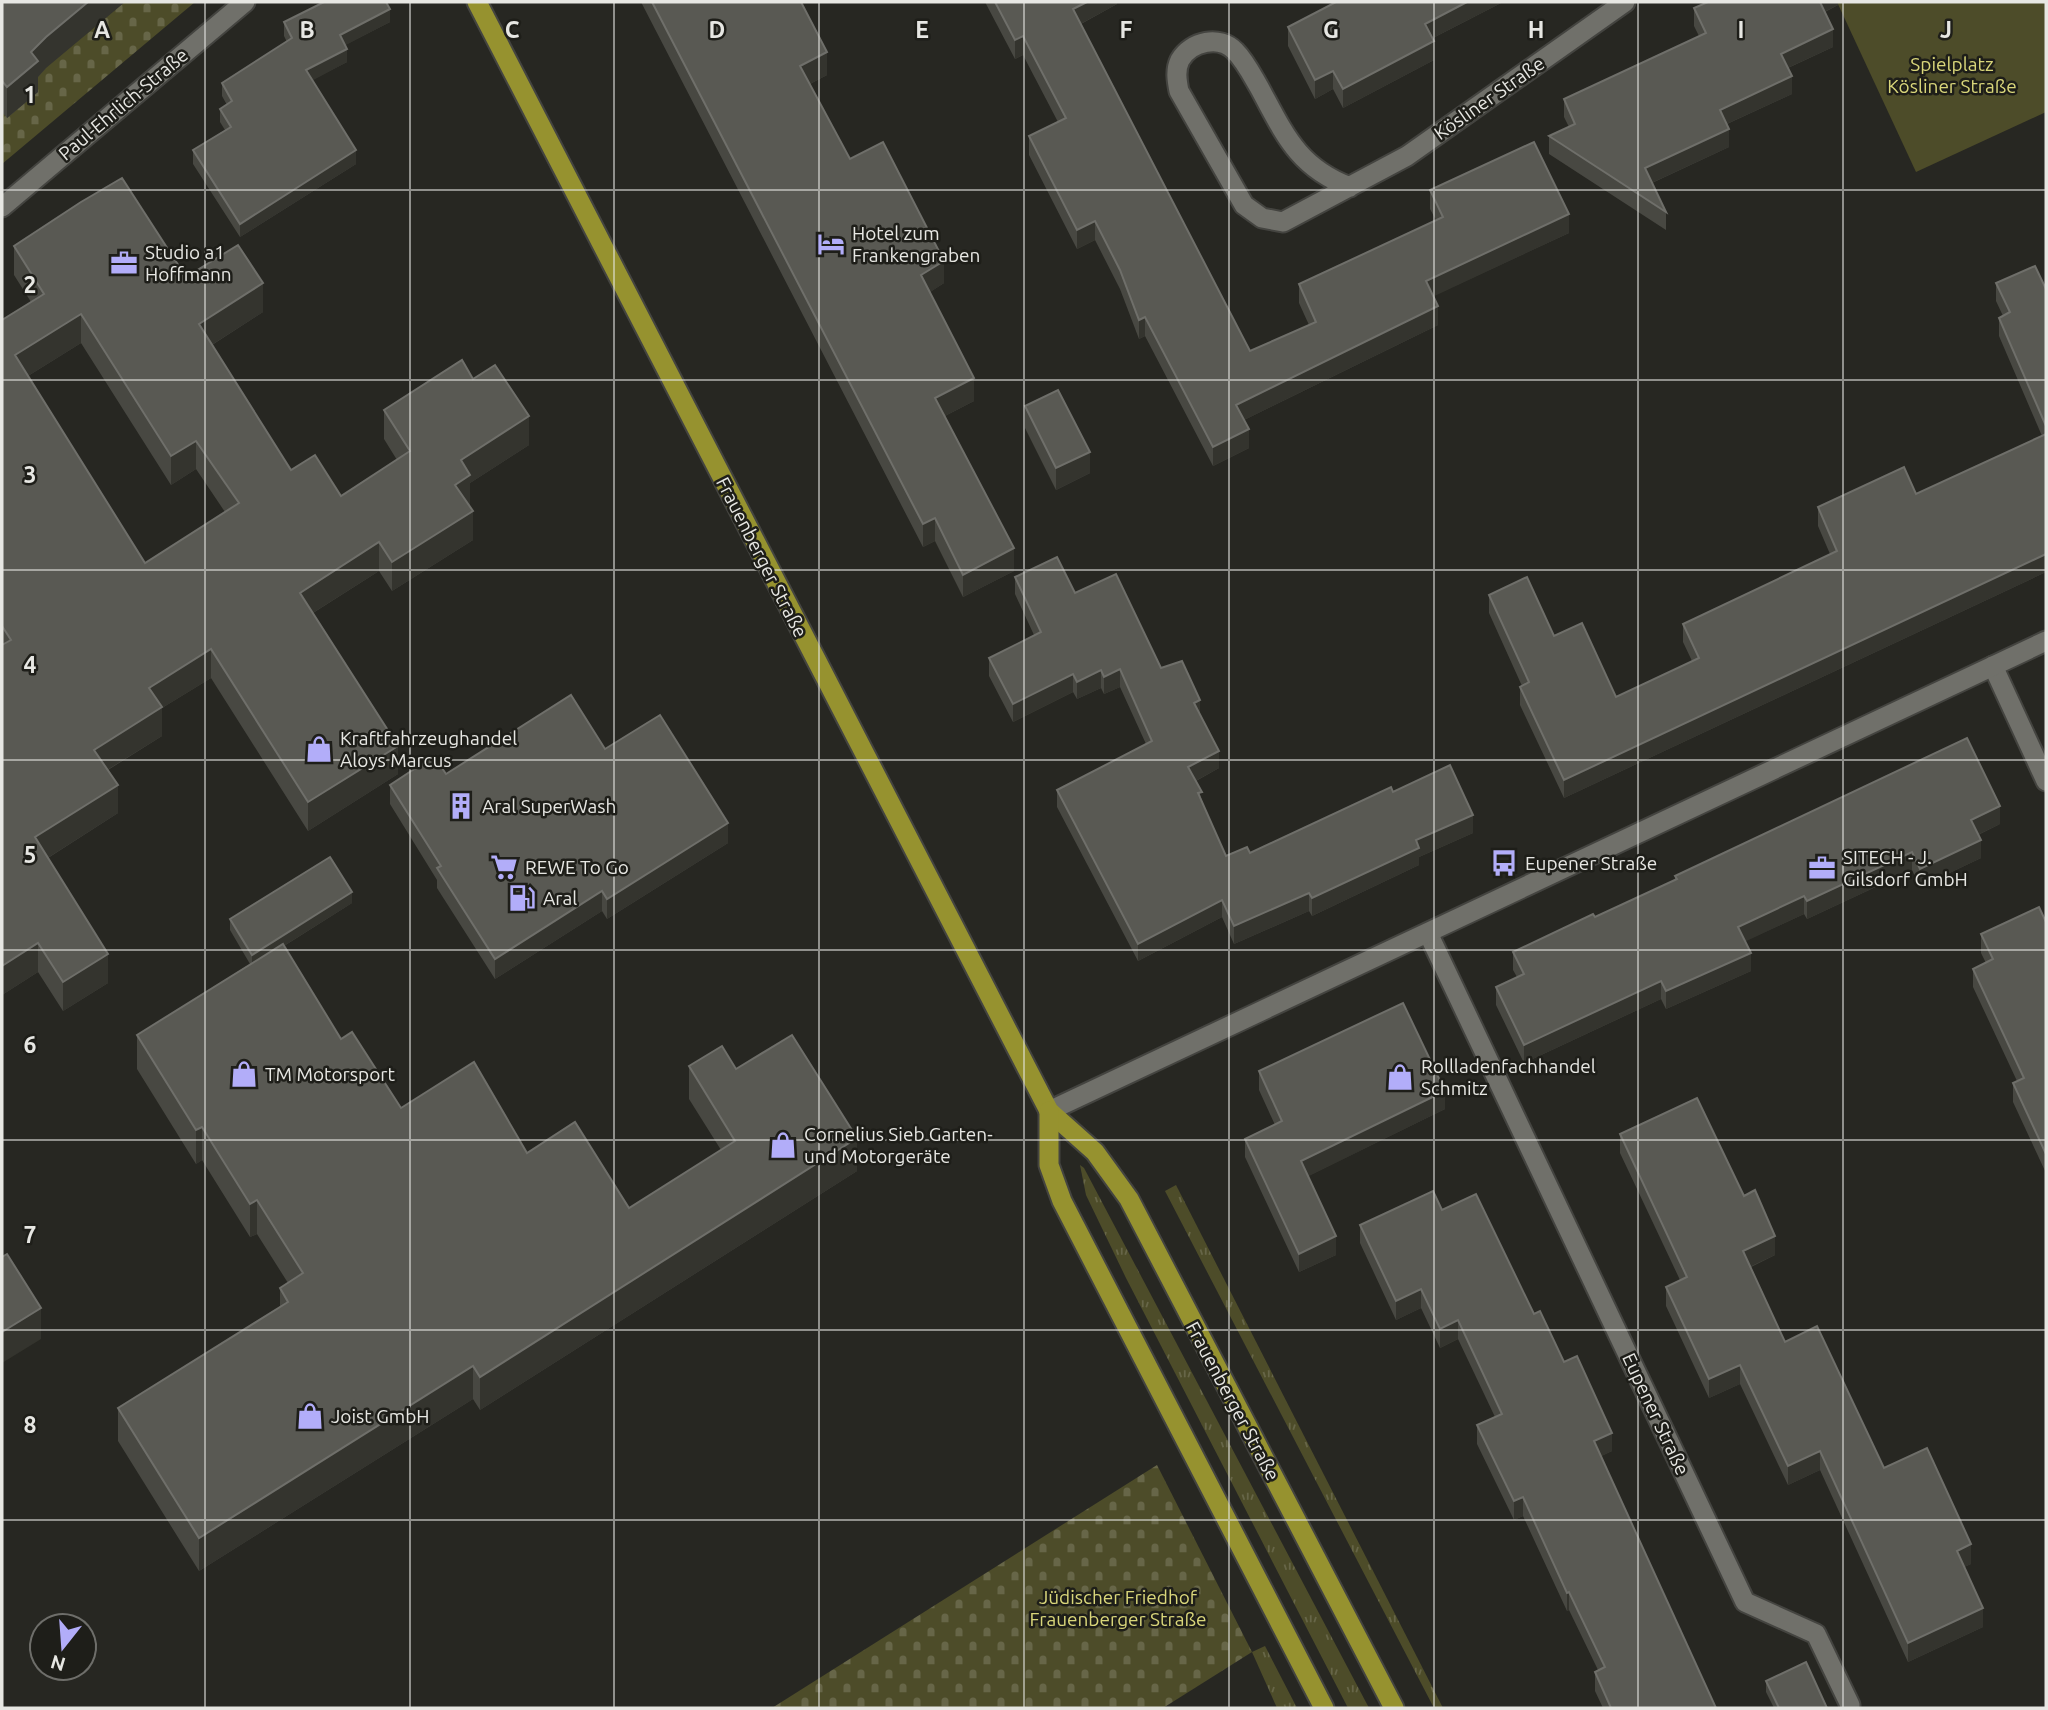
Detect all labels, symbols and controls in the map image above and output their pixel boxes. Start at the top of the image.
text: A [94,17,110,42]
text: B [299,17,315,42]
text: C [505,17,520,42]
text: D [709,17,725,42]
text: E [915,17,929,42]
text: F [1120,17,1133,42]
text: G [1323,17,1339,42]
text: H [1528,17,1544,42]
text: I [1738,17,1744,42]
text: J [1940,17,1952,42]
street label: Paul-Ehrlich-Straße [54,43,192,165]
street label: Kösliner Straße [1430,52,1548,144]
park label: Spielplatz Kösliner Straße [1887,53,2017,97]
text: 1 [24,82,36,107]
place label: Hotel zum Frankengraben [852,222,980,266]
hotel icon: Hotel zum Frankengraben [816,229,846,259]
place label: Studio a1 Hoffmann [145,241,232,285]
office icon: Studio a1 Hoffmann [109,248,139,278]
text: 2 [24,272,36,297]
text: 3 [24,462,36,487]
street label: Frauenberger Straße [712,473,812,641]
text: 4 [24,652,37,677]
place label: Kraftfahrzeughandel Aloys Marcus [340,727,517,771]
shop icon: Kraftfahrzeughandel Aloys Marcus [304,734,334,764]
building icon: Aral SuperWash [446,791,476,821]
place label: Aral SuperWash [482,795,616,817]
text: 5 [24,842,36,867]
place label: SITECH - J. Gilsdorf GmbH [1843,846,1968,890]
bus stop icon: Eupener Straße [1489,848,1519,878]
supermarket icon: REWE To Go [489,852,519,882]
place label: Eupener Straße [1525,852,1657,874]
office icon: SITECH - J. Gilsdorf GmbH [1807,853,1837,883]
place label: REWE To Go [525,856,629,878]
fuel station icon: Aral [507,883,537,913]
place label: Aral [543,887,577,909]
text: 6 [24,1032,37,1057]
place label: Rollladenfachhandel Schmitz [1421,1055,1596,1099]
shop icon: TM Motorsport [229,1059,259,1089]
shop icon: Rollladenfachhandel Schmitz [1385,1062,1415,1092]
place label: TM Motorsport [265,1063,395,1085]
place label: Cornelius Sieb Garten- und Motorgeräte [804,1123,993,1167]
shop icon: Cornelius Sieb Garten- und Motorgeräte [768,1130,798,1160]
text: 7 [24,1222,36,1247]
street label: Frauenberger Straße [1182,1318,1284,1484]
street label: Eupener Straße [1618,1349,1694,1479]
shop icon: Joist GmbH [295,1401,325,1431]
place label: Joist GmbH [331,1405,430,1427]
text: 8 [24,1412,36,1437]
park label: Jüdischer Friedhof Frauenberger Straße [1030,1586,1206,1630]
north arrow [28,1612,98,1682]
text: N [48,1651,68,1676]

